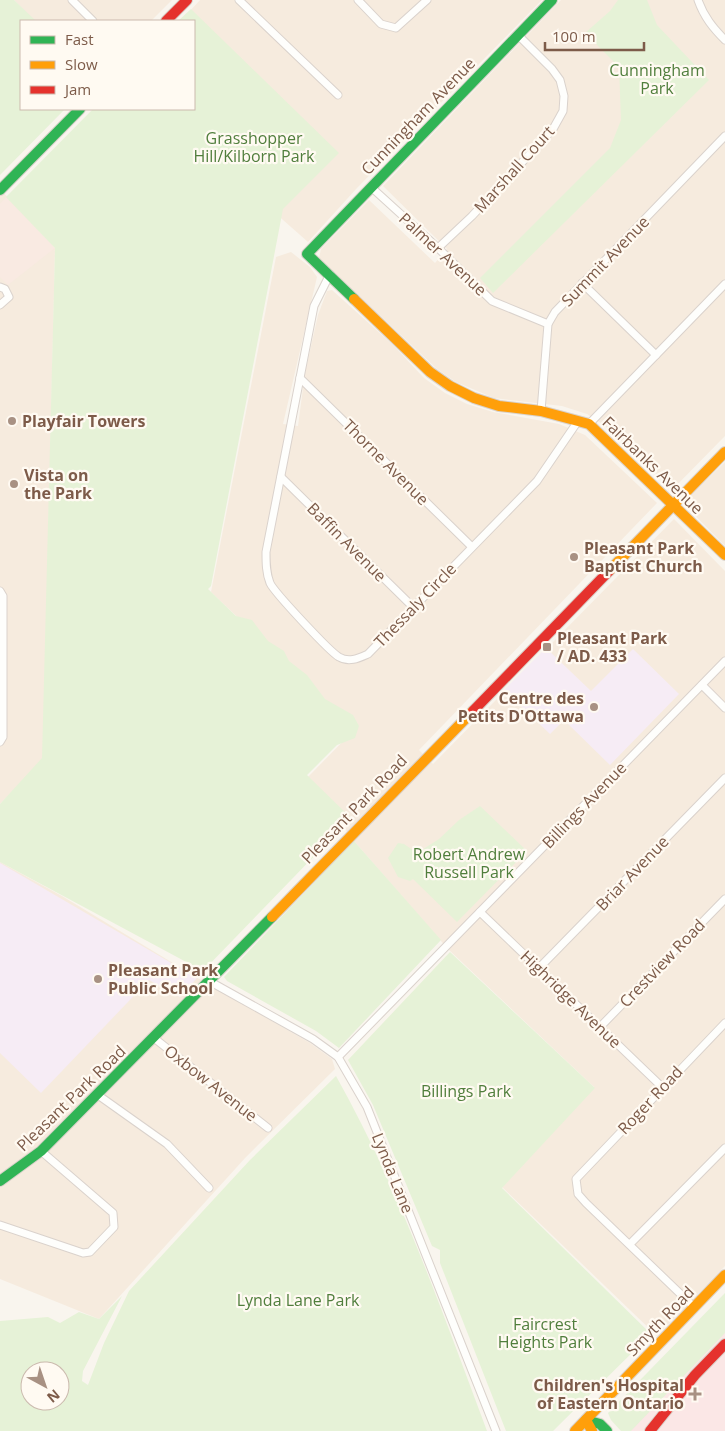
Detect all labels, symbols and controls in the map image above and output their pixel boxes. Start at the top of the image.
legend [20,20,195,110]
scale bar [545,20,644,52]
text: 100 m [552,26,596,46]
text: Fast [65,29,94,49]
street label: Cunningham Avenue [356,52,480,180]
text: Slow [65,54,98,74]
park label: Cunningham Park [609,59,705,99]
text: Jam [63,79,91,99]
street label: Marshall Court [469,120,559,217]
park label: Grasshopper Hill/Kilborn Park [193,127,315,167]
street label: Palmer Avenue [394,208,492,301]
street label: Summit Avenue [556,211,654,311]
place label: Playfair Towers [22,410,145,432]
street label: Fairbanks Avenue [598,411,708,519]
street label: Thorne Avenue [338,414,434,510]
marker: Playfair Towers [6,415,18,427]
place label: Vista on the Park [24,464,92,504]
marker: Vista on the Park [8,478,20,490]
street label: Baffin Avenue [303,498,391,586]
place label: Pleasant Park Baptist Church [584,537,703,577]
marker: Pleasant Park Baptist Church [568,551,580,563]
street label: Thessaly Circle [369,558,461,652]
place label: Pleasant Park / AD. 433 [557,627,667,667]
marker: Pleasant Park / AD. 433 [541,641,553,653]
place label: Centre des Petits D'Ottawa [458,687,584,727]
marker: Centre des Petits D'Ottawa [588,701,600,713]
street label: Pleasant Park Road [296,750,412,868]
street label: Billings Avenue [537,757,631,853]
street label: Briar Avenue [591,831,673,915]
park label: Robert Andrew Russell Park [413,843,526,883]
street label: Crestview Road [614,914,710,1012]
street label: Highridge Avenue [516,945,626,1053]
place label: Pleasant Park Public School [108,959,218,999]
marker: Pleasant Park Public School [92,973,104,985]
street label: Pleasant Park Road [12,1040,130,1156]
street label: Oxbow Avenue [160,1040,262,1126]
street label: Roger Road [613,1061,687,1139]
park label: Billings Park [421,1080,512,1102]
street label: Lynda Lane [367,1129,419,1217]
street label: Smyth Road [621,1281,699,1361]
park label: Lynda Lane Park [237,1289,360,1311]
park label: Faircrest Heights Park [498,1313,593,1353]
north arrow [20,1361,70,1411]
place label: Children's Hospital of Eastern Ontario [533,1374,684,1414]
text: N [43,1385,64,1407]
marker: Children's Hospital of Eastern Ontario [688,1387,702,1401]

